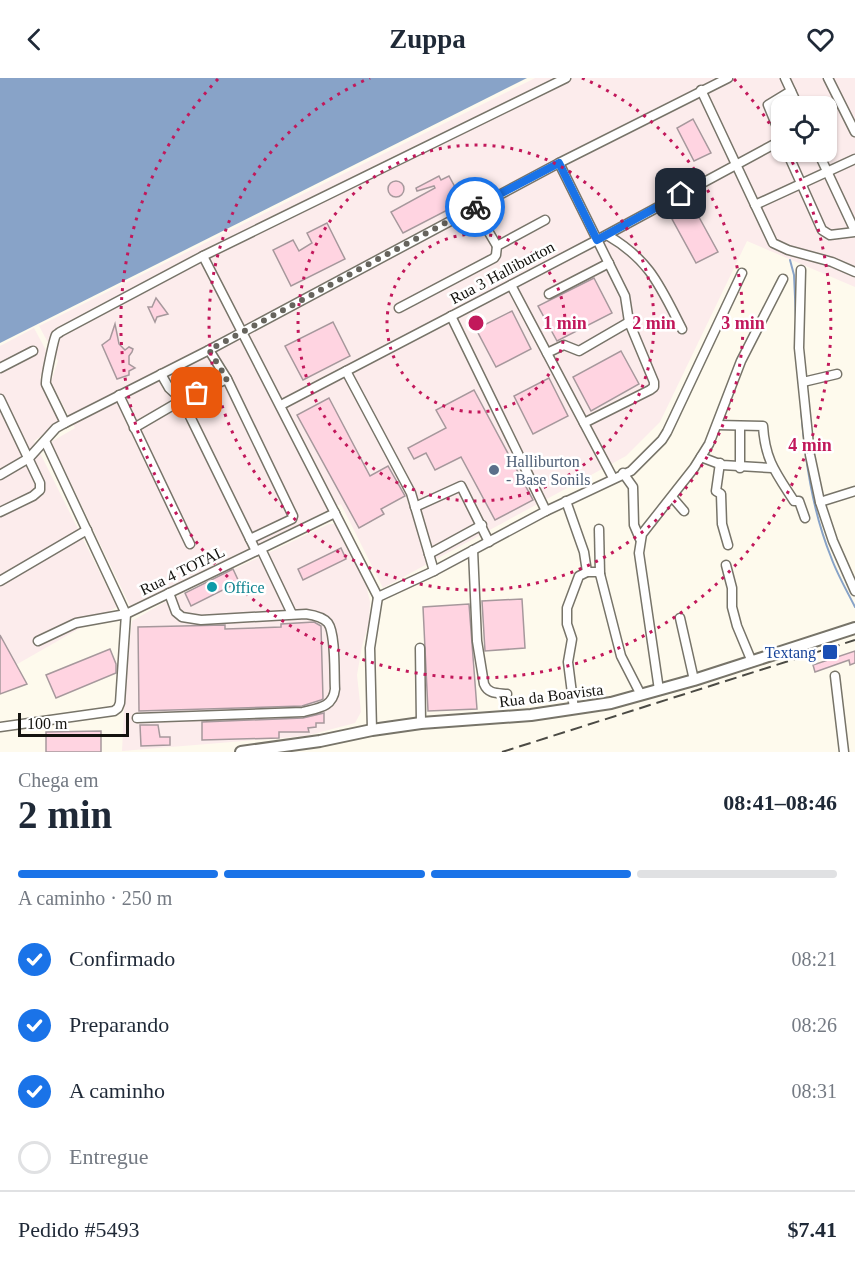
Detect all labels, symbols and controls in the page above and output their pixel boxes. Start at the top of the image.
icon: back [18,23,51,56]
icon: heart [804,23,837,56]
text: Zuppa [389,24,466,54]
map controls [771,96,837,162]
button: locate [771,96,837,162]
pin [655,168,706,219]
courier [445,177,505,237]
icon: home [664,177,697,210]
icon: bike [459,191,492,224]
street label: Rua 3 Halliburton [447,238,557,307]
centre of rings [466,313,486,333]
text: 1 min [543,313,587,333]
text: 2 min [632,313,676,333]
text: 3 min [721,313,765,333]
pin [171,367,222,418]
icon: bag [180,376,213,409]
text: 4 min [788,435,832,455]
place label: Halliburton - Base Sonils [506,453,590,488]
marker: Halliburton - Base Sonils [487,463,501,477]
street label: Rua 4 TOTAL [137,543,227,598]
place label: Office [224,579,265,596]
marker: Office [205,580,219,594]
marker: Textang [821,643,839,661]
place label: Textang [765,644,816,662]
street label: Rua da Boavista [498,681,604,710]
scale bar [18,710,129,738]
text: 100 m [27,715,67,732]
text: Chega em [18,769,99,791]
text: 08:41–08:46 [723,790,837,815]
text: 2 min [18,793,112,836]
text: A caminho · 250 m [18,887,172,909]
icon: check [18,943,51,976]
text: Confirmado [69,946,175,971]
text: 08:21 [791,948,837,970]
icon: check [18,1009,51,1042]
text: Preparando [69,1012,169,1037]
text: 08:26 [791,1014,837,1036]
icon: check [18,1075,51,1108]
text: A caminho [69,1078,165,1103]
text: 08:31 [791,1080,837,1102]
text: Entregue [69,1144,148,1169]
text: Pedido #5493 [18,1217,140,1242]
text: $7.41 [788,1217,837,1242]

